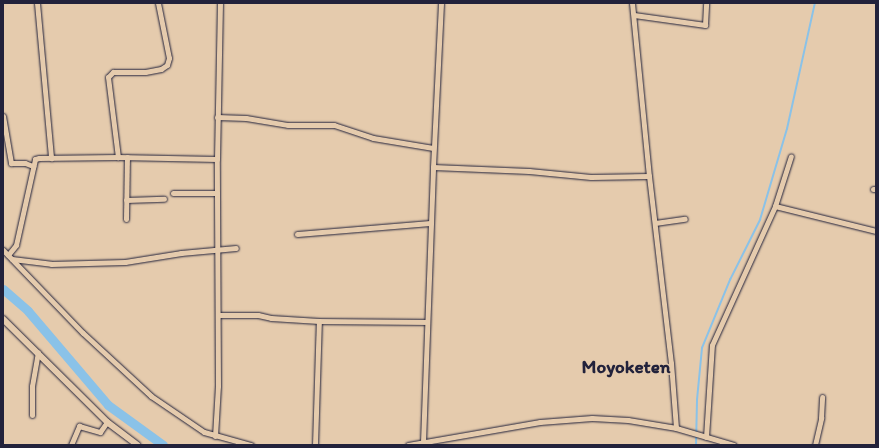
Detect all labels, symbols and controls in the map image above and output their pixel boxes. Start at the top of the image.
district label: Moyoketen [581,356,671,378]

